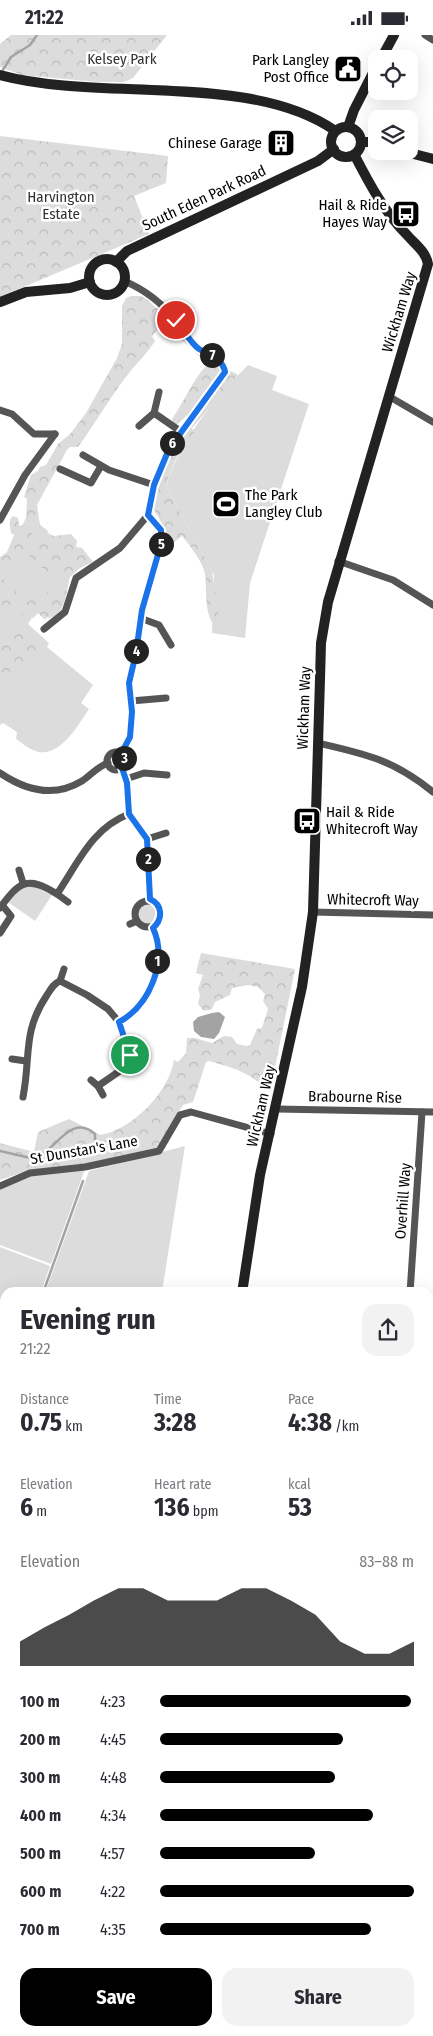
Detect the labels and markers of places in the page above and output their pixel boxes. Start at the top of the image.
place label: Park Langley Post Office [252,51,329,86]
public building icon: Park Langley Post Office [333,54,363,84]
building icon: Chinese Garage [266,128,296,158]
place label: Chinese Garage [168,134,262,152]
place label: Hail & Ride Hayes Way [318,196,387,231]
bus stop icon: Hail & Ride Hayes Way [391,199,421,229]
pin [155,299,197,341]
pin: 7 [200,343,224,367]
pin: 6 [160,431,184,455]
place label: The Park Langley Club [245,486,323,521]
sports icon: The Park Langley Club [211,489,241,519]
pin: 5 [148,531,174,557]
pin: 4 [124,639,148,663]
pin: 3 [112,745,136,771]
place label: Hail & Ride Whitecroft Way [326,803,418,838]
bus stop icon: Hail & Ride Whitecroft Way [292,806,322,836]
pin: 2 [136,847,160,871]
pin: 1 [144,949,170,973]
pin [109,1034,151,1076]

